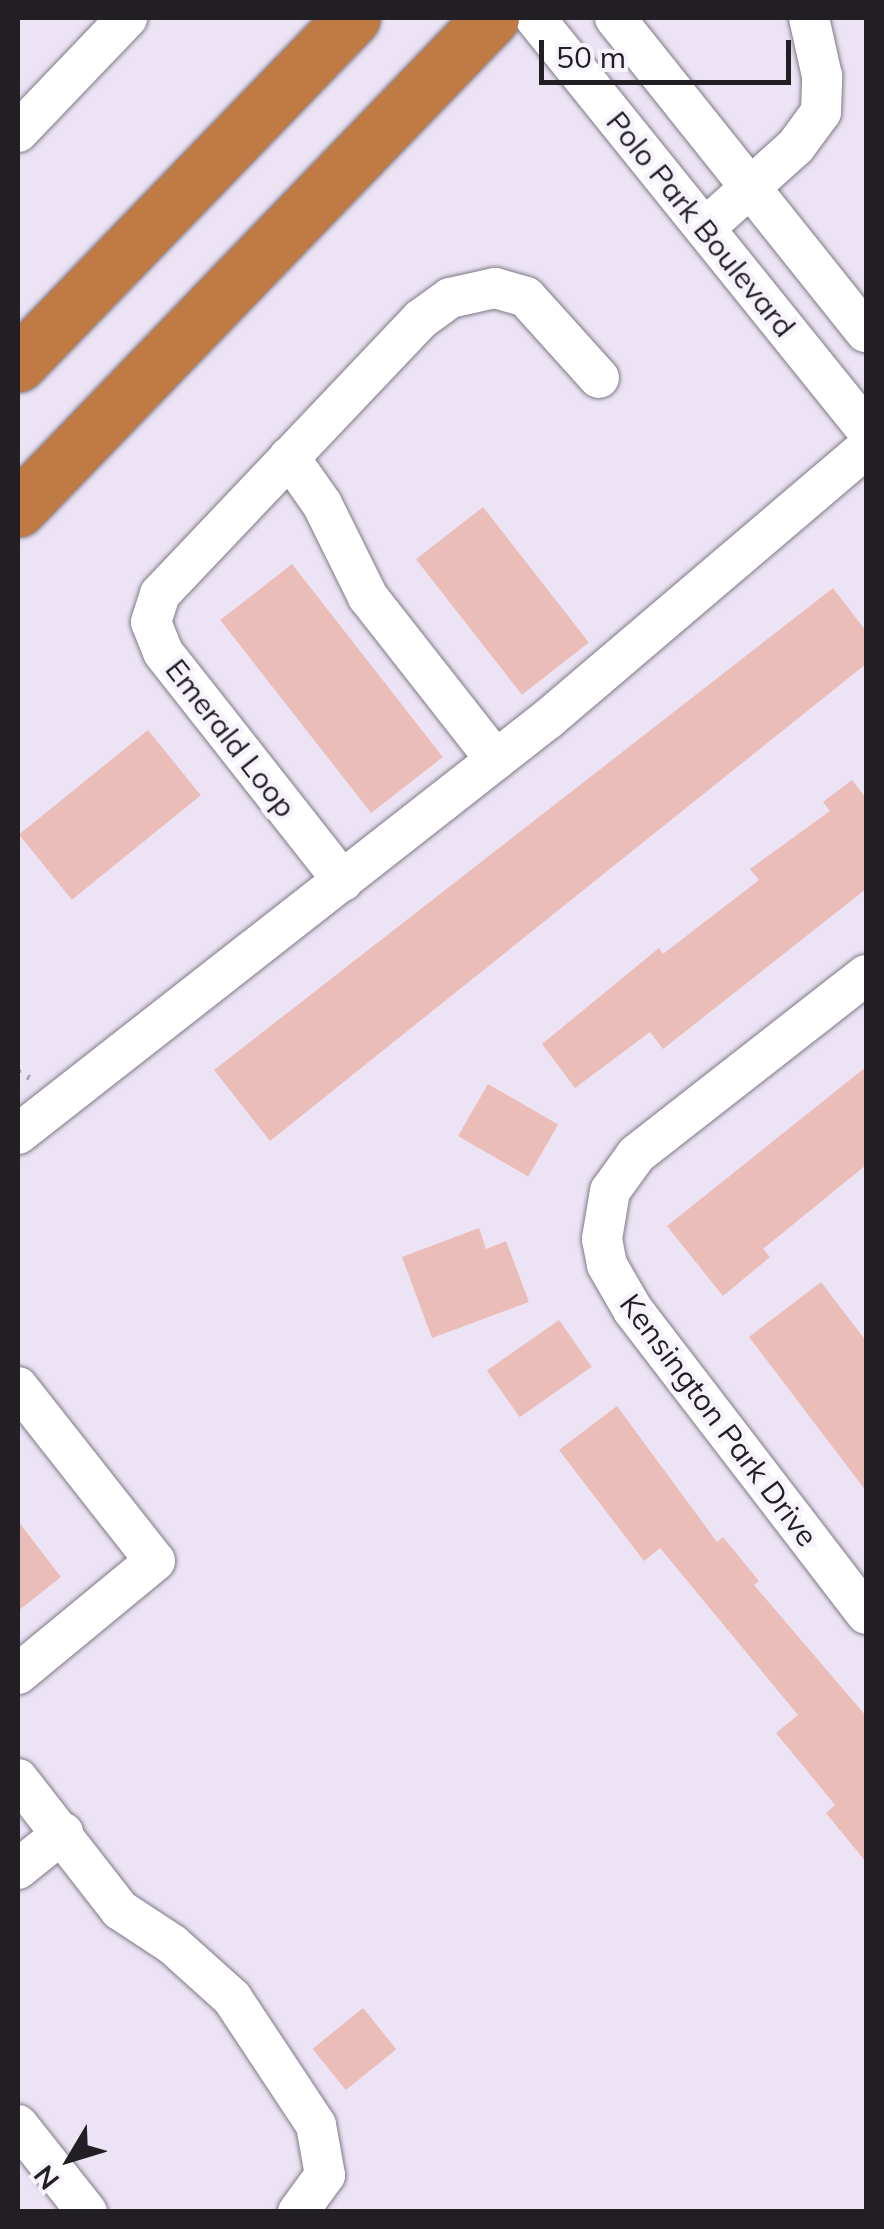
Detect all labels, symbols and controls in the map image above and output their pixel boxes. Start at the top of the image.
scale bar [544,20,796,82]
text: 50 m [556,38,626,76]
street label: Polo Park Boulevard [599,104,803,344]
street label: Emerald Loop [158,652,304,824]
street label: Kensington Park Drive [612,1287,826,1553]
north arrow [20,2109,120,2209]
text: N [26,2159,66,2197]

